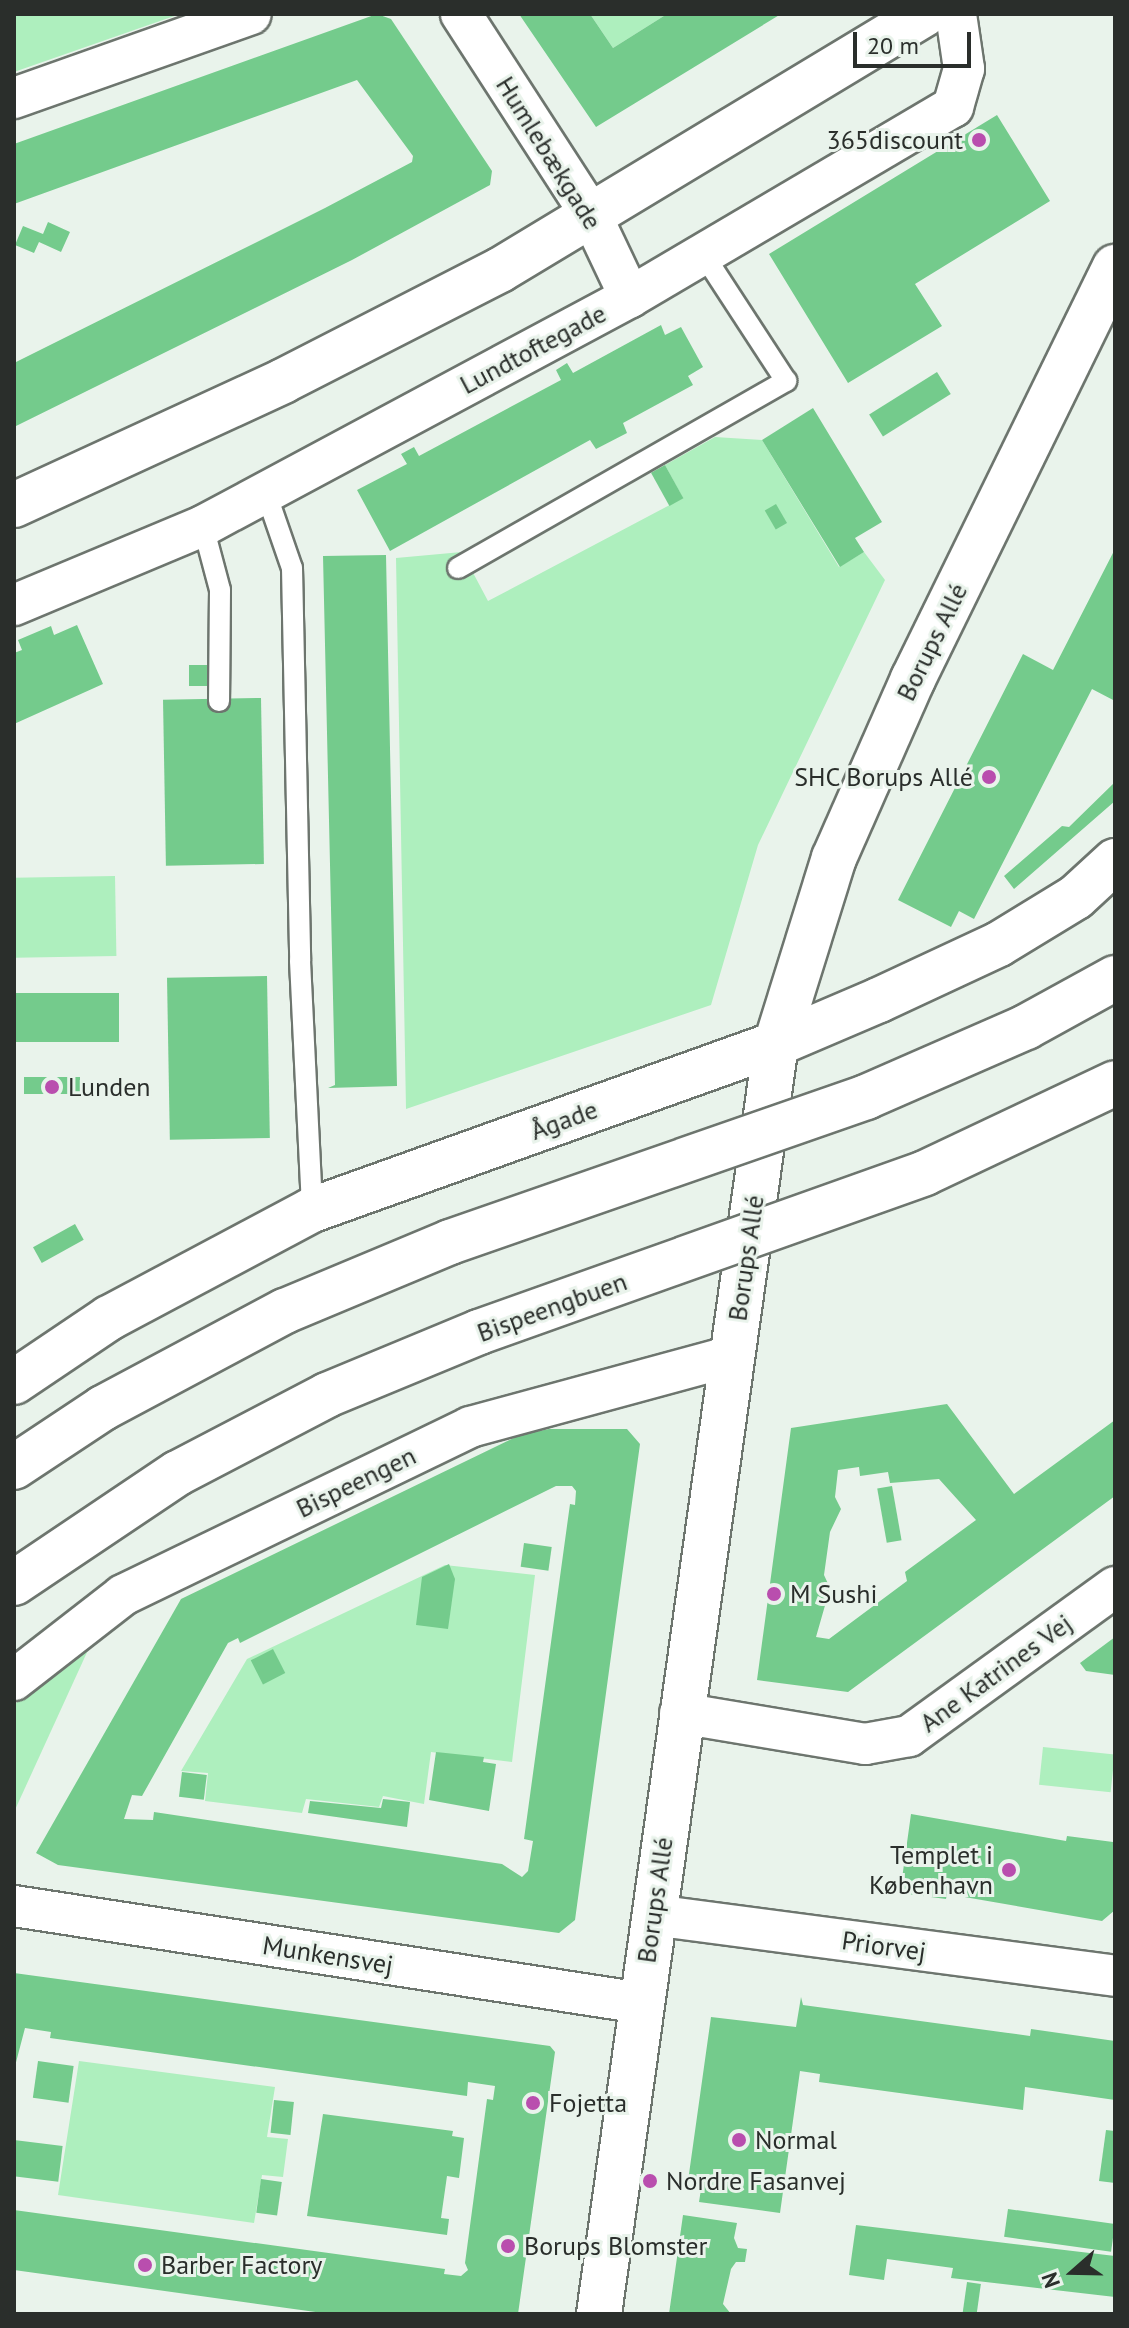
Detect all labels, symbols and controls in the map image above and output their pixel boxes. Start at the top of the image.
scale bar [857,16,975,66]
text: 20 m [867,30,919,61]
street label: Humlebækgade [490,71,608,235]
place label: 365discount [826,124,963,156]
marker: 365discount [970,131,988,149]
street label: Lundtoftegade [455,298,611,400]
street label: Borups Allé [890,578,974,706]
place label: SHC Borups Allé [792,761,973,793]
marker: SHC Borups Allé [980,768,998,786]
place label: Lunden [68,1071,151,1103]
marker: Lunden [43,1078,61,1096]
street label: Ågade [526,1094,602,1146]
street label: Borups Allé [722,1193,770,1323]
street label: Bispeengbuen [473,1265,631,1349]
street label: Bispeengen [291,1440,421,1524]
place label: M Sushi [790,1578,877,1610]
marker: M Sushi [765,1585,783,1603]
street label: Ane Katrines Vej [914,1607,1078,1739]
street label: Borups Allé [631,1835,679,1965]
place label: Templet i København [869,1839,993,1900]
marker: Templet i København [1000,1861,1018,1879]
street label: Priorvej [840,1925,928,1967]
street label: Munkensvej [261,1929,395,1981]
place label: Fojetta [549,2087,627,2119]
marker: Fojetta [524,2094,542,2112]
place label: Normal [755,2124,837,2156]
marker: Normal [730,2131,748,2149]
place label: Nordre Fasanvej [666,2165,846,2197]
marker: Nordre Fasanvej [641,2172,659,2190]
place label: Borups Blomster [524,2230,707,2262]
north arrow [1033,2232,1113,2312]
marker: Borups Blomster [499,2237,517,2255]
place label: Barber Factory [161,2249,322,2281]
marker: Barber Factory [136,2256,154,2274]
text: N [1035,2269,1066,2292]

